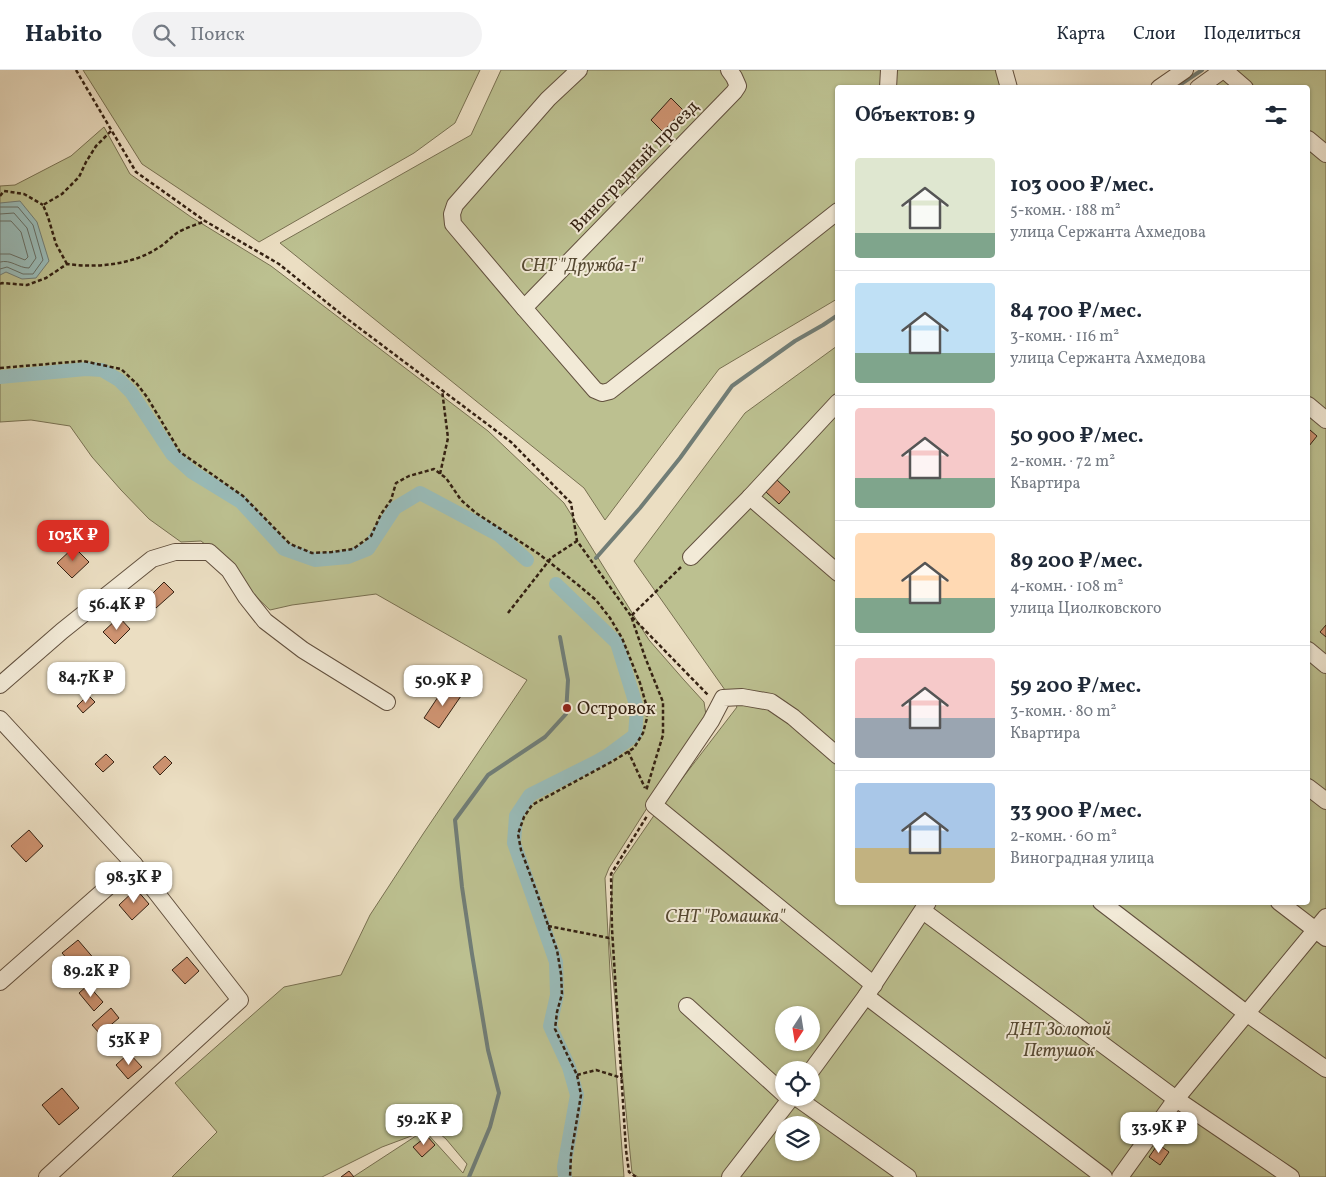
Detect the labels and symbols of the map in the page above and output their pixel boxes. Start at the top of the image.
street label: Виноградный проезд [565,95,705,239]
park label: СНТ "Дружба-1" [521,254,644,279]
pin: 103K ₽ [32,520,114,562]
pin: 56.4K ₽ [71,588,163,631]
pin: 84.7K ₽ [40,662,132,704]
pin: 50.9K ₽ [397,664,489,707]
place label: Островок [577,697,656,722]
marker: Островок [561,702,573,714]
pin: 98.3K ₽ [88,862,180,904]
park label: СНТ "Ромашка" [665,905,786,930]
pin: 89.2K ₽ [45,956,137,998]
north arrow [775,1006,820,1051]
park label: ДНТ Золотой Петушок [1005,1018,1111,1064]
pin: 53K ₽ [94,1024,164,1066]
pin: 59.2K ₽ [378,1104,470,1146]
pin: 33.9K ₽ [1113,1112,1205,1154]

